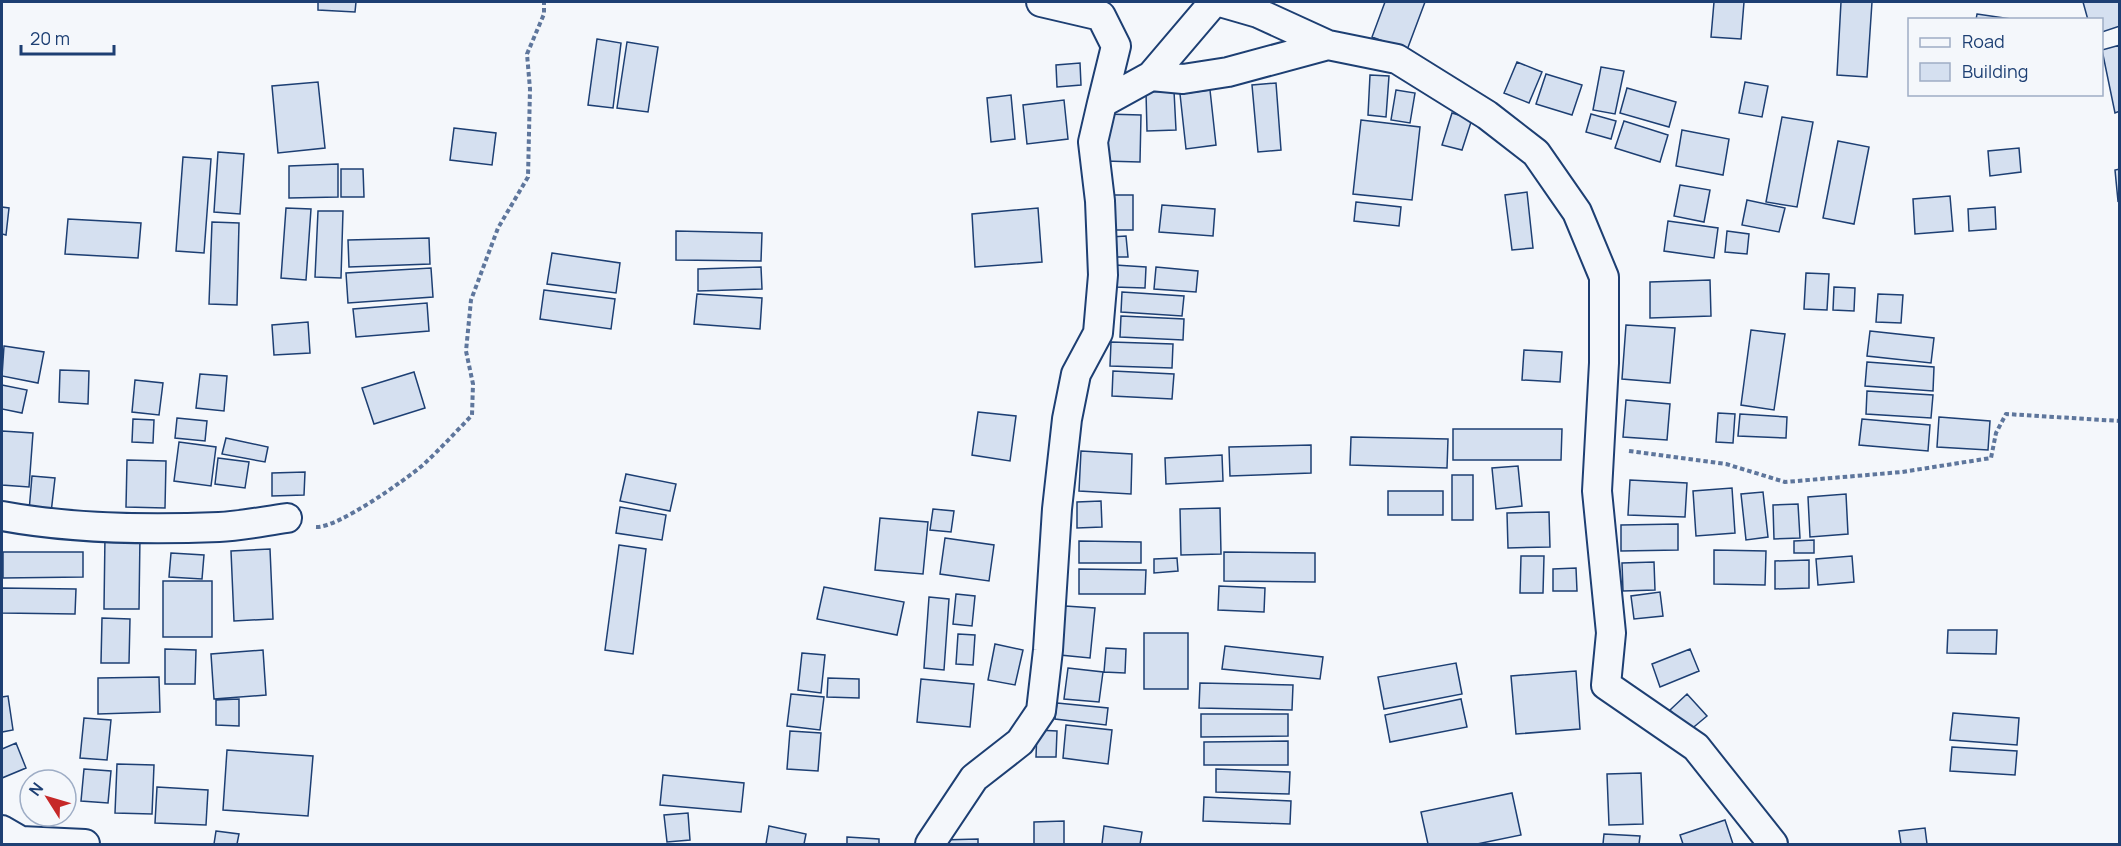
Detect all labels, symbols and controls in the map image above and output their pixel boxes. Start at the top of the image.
scale bar [21,18,114,56]
legend [1908,18,2103,96]
text: 20 m [30,26,70,50]
text: Road [1962,29,2005,53]
text: Building [1962,59,2028,83]
north arrow [18,768,78,828]
text: N [24,778,48,800]

